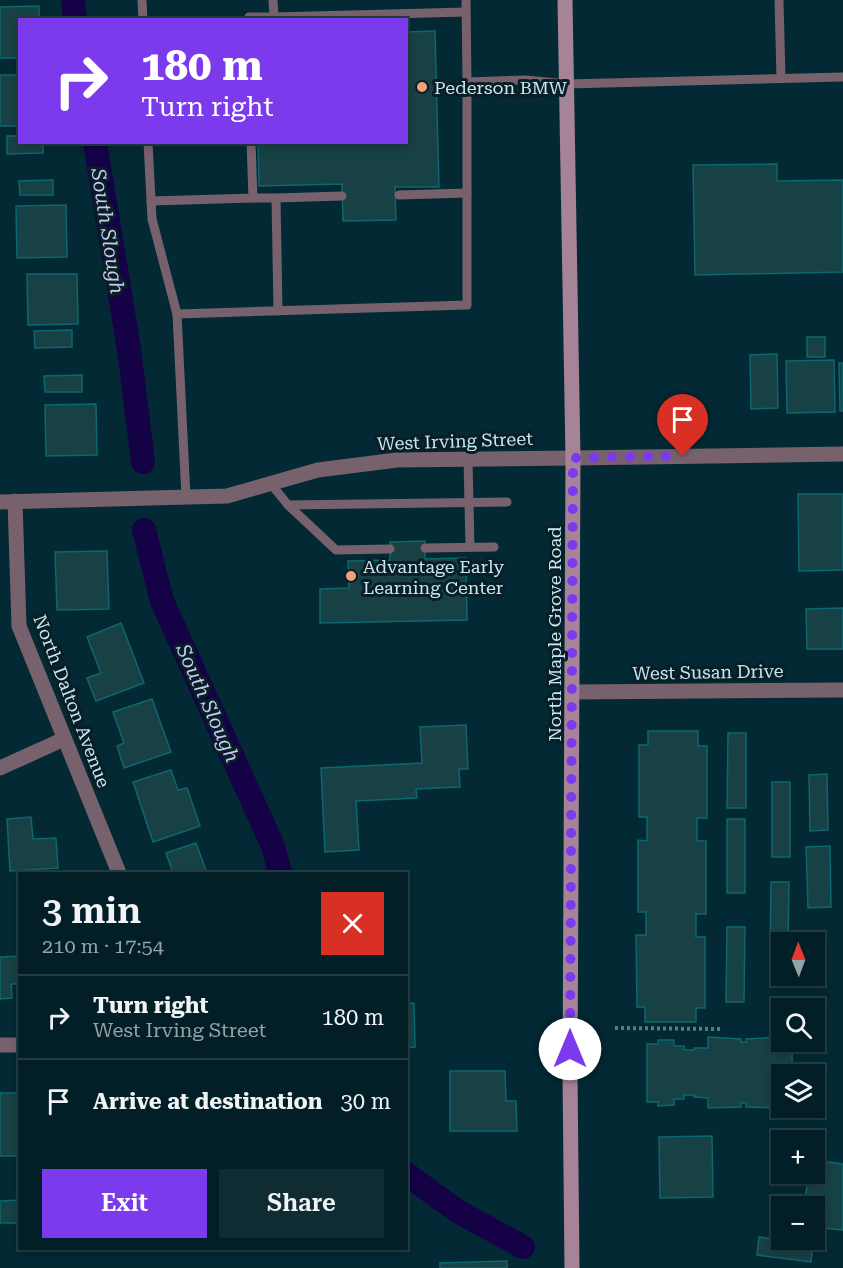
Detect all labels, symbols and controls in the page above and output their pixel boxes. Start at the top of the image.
text: 180 m [141,41,263,90]
icon: right [42,42,120,120]
place label: Pederson BMW [434,77,568,98]
marker: Pederson BMW [415,80,429,94]
text: Turn right [141,91,274,123]
water label: South Slough [86,165,130,296]
pin [657,394,708,456]
icon: arrive [666,403,699,436]
street label: West Irving Street [377,428,534,454]
street label: North Maple Grove Road [544,526,565,742]
place label: Advantage Early Learning Center [363,556,504,598]
marker: Advantage Early Learning Center [344,569,358,583]
street label: North Dalton Avenue [29,612,115,790]
water label: South Slough [171,639,245,766]
street label: West Susan Drive [632,660,784,684]
text: 3 min [42,890,141,932]
button: close [321,892,384,955]
north arrow [771,932,825,986]
map controls [771,932,825,1250]
text: 210 m · 17:54 [42,934,164,958]
text: Turn right [93,993,208,1018]
button: search [771,998,825,1052]
icon: right [42,1001,75,1034]
text: 180 m [321,1005,384,1030]
position arrow [538,1017,602,1081]
text: West Irving Street [93,1018,266,1042]
button: layers [771,1064,825,1118]
icon: arrive [42,1085,75,1118]
text: Arrive at destination [93,1089,322,1114]
text: 30 m [340,1089,391,1114]
button: + [771,1130,825,1184]
button: Exit [42,1169,207,1238]
button: Share [219,1169,384,1238]
button: − [771,1196,825,1250]

